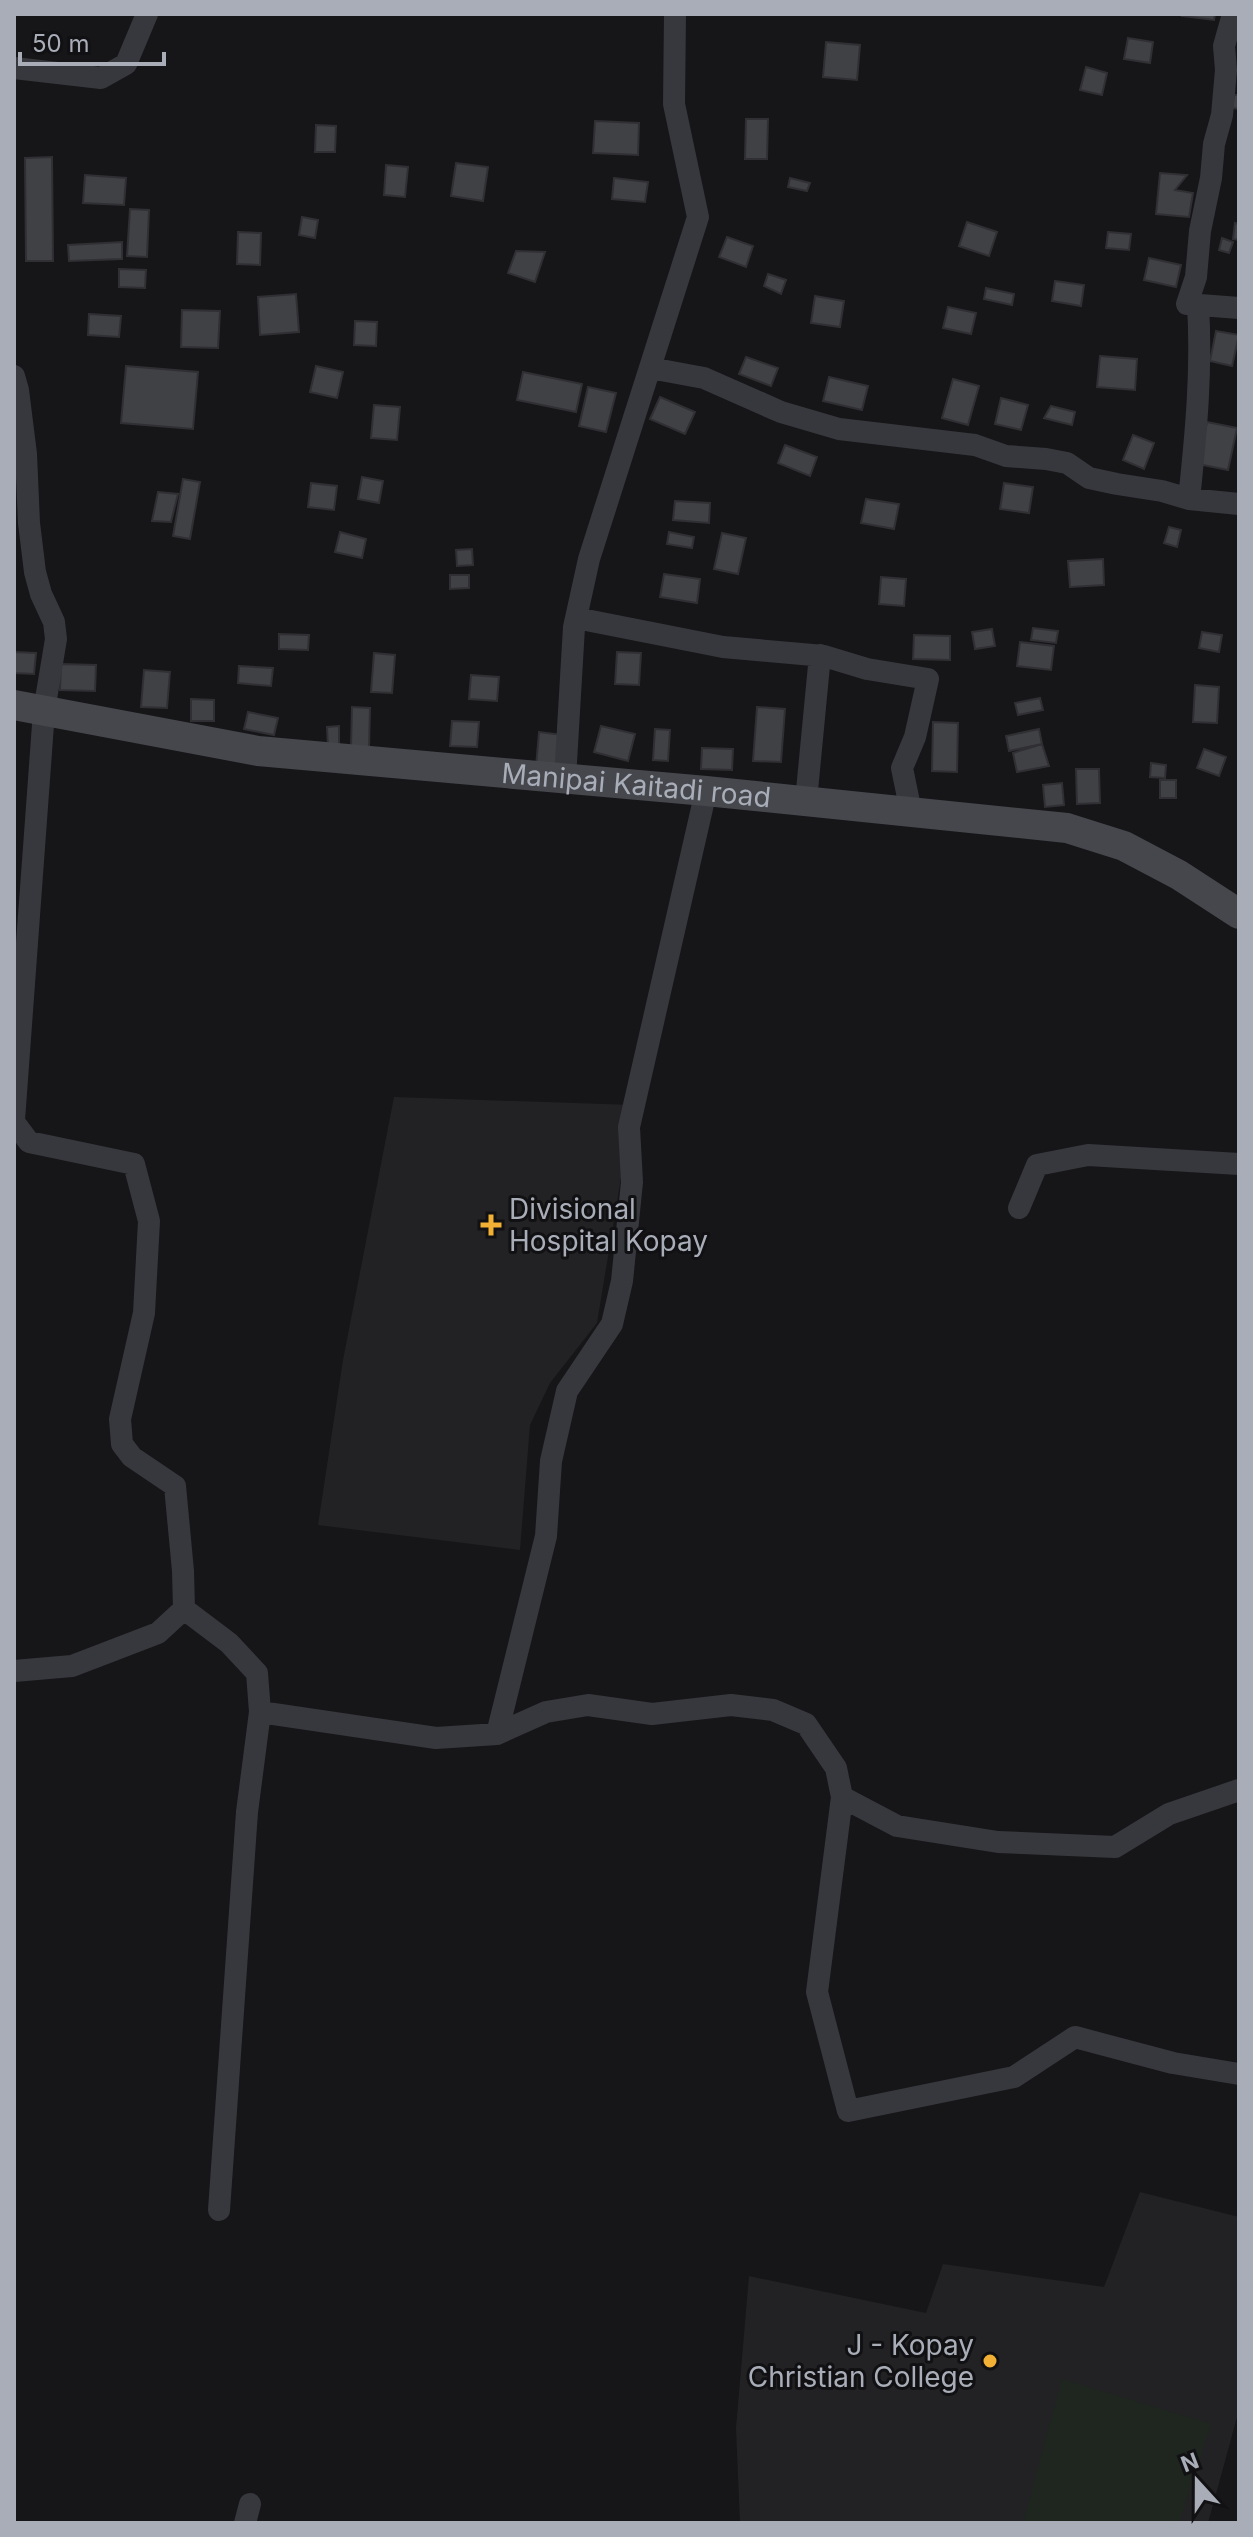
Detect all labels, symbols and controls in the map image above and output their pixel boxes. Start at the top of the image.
scale bar [20,16,164,66]
text: 50 m [32,29,90,58]
street label: Manipai Kaitadi road [500,756,773,815]
place label: Divisional Hospital Kopay [509,1192,708,1258]
marker: Divisional Hospital Kopay [480,1214,502,1236]
place label: J - Kopay Christian College [748,2328,974,2394]
marker: J - Kopay Christian College [981,2352,999,2370]
north arrow [1157,2441,1237,2521]
text: N [1177,2447,1202,2477]

